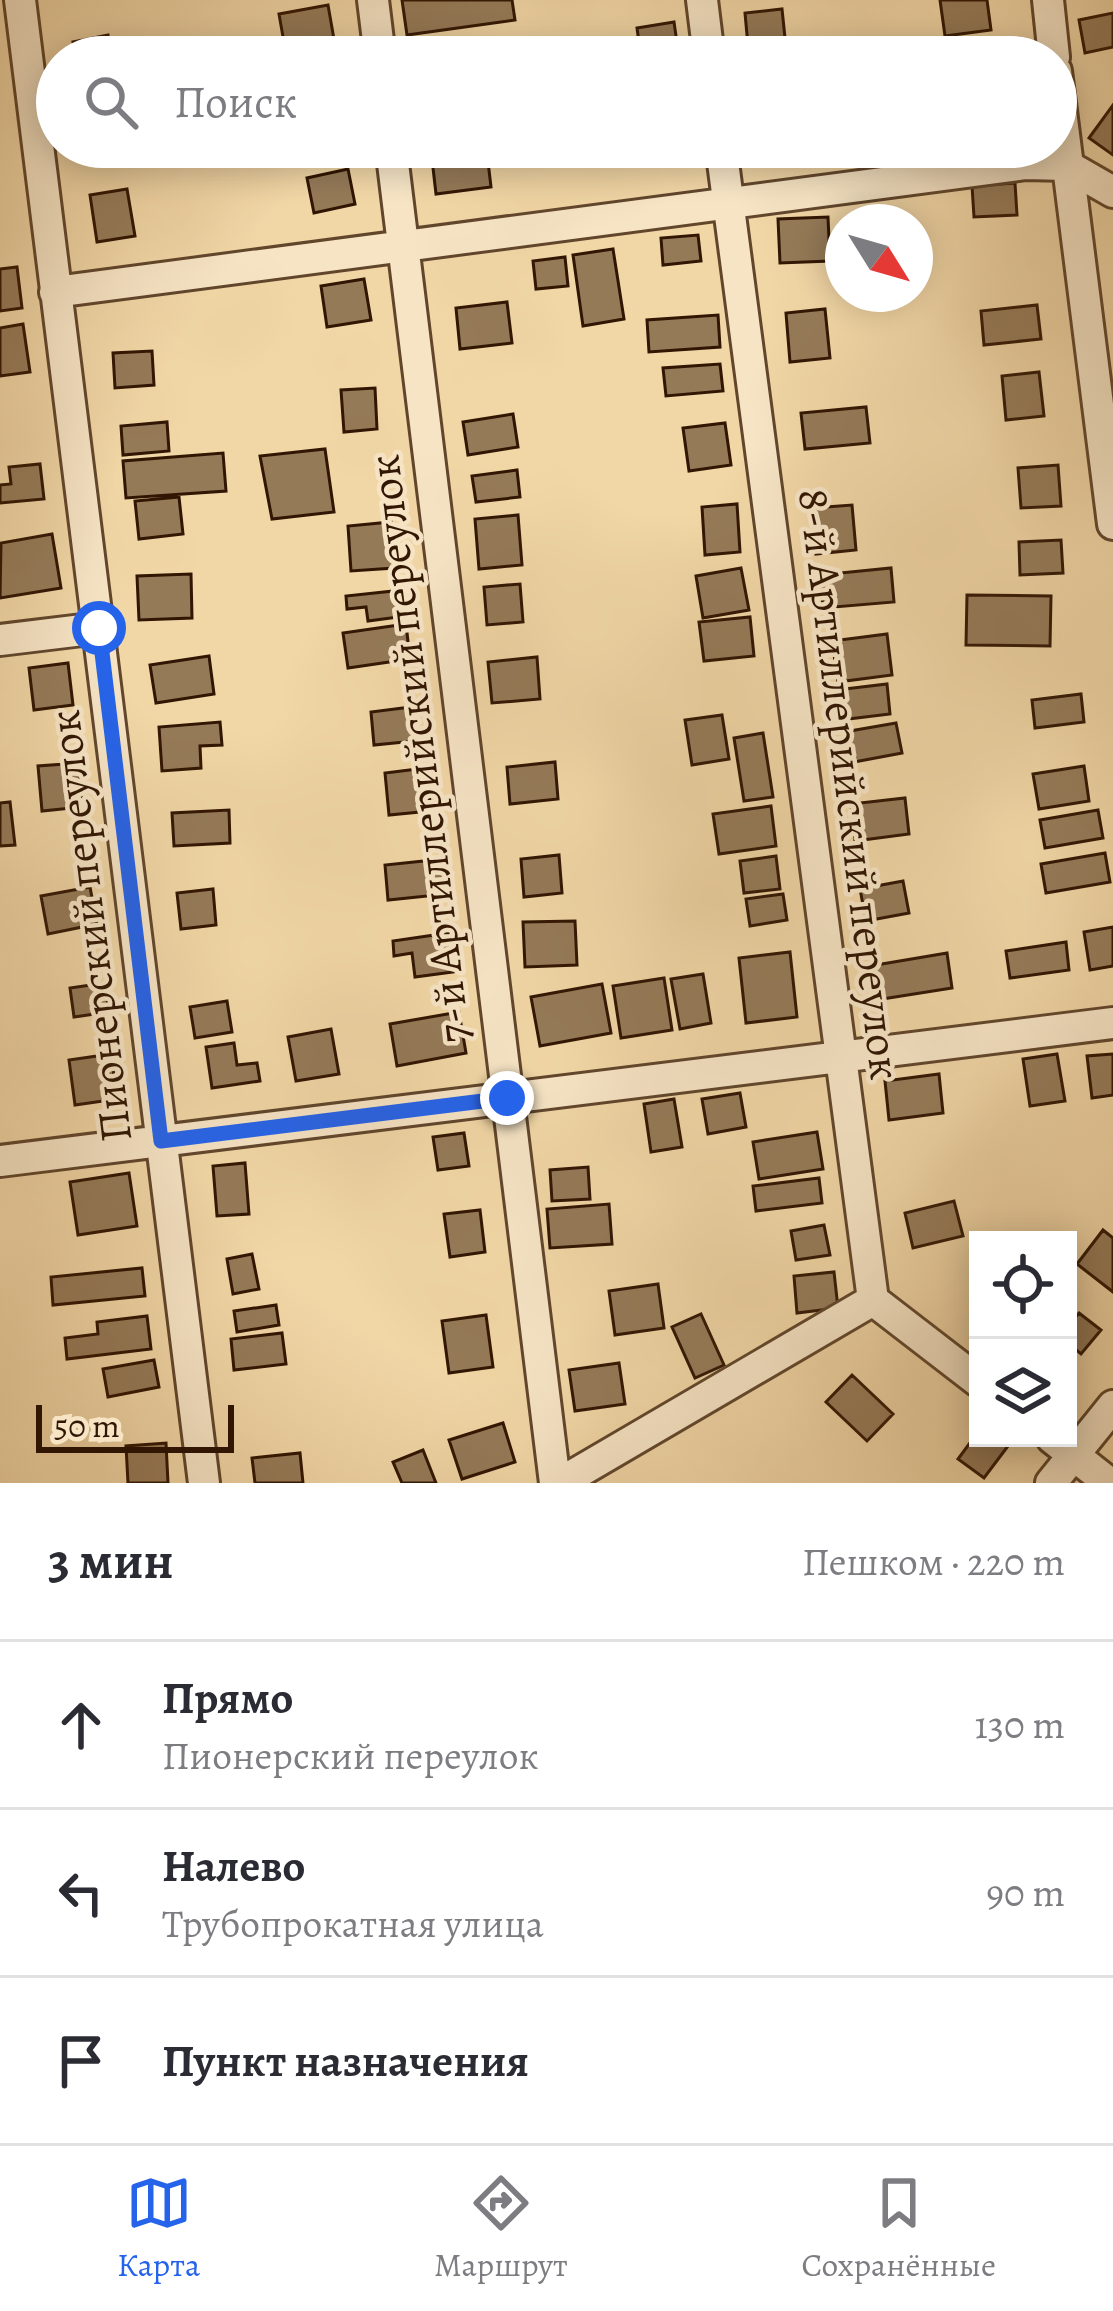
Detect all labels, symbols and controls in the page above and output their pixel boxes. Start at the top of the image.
search box [36,36,1077,168]
icon: search [78,69,144,135]
text: Поиск [174,71,297,133]
north arrow [825,204,933,312]
street label: 7-й Артиллерийский переулок [352,451,486,1047]
street label: 8-й Артиллерийский переулок [783,485,917,1083]
route start [72,601,126,655]
street label: Пионерский переулок [33,707,147,1145]
route end [480,1071,534,1125]
map controls [969,1231,1077,1447]
button: locate [969,1231,1077,1339]
button: layers [969,1339,1077,1447]
scale bar [36,1399,234,1452]
text: 50 m [54,1403,120,1448]
text: 3 мин [48,1526,174,1596]
text: Пешком · 220 m [802,1535,1065,1588]
text: Прямо [162,1667,293,1729]
icon: ahead [48,1692,114,1758]
text: 130 m [974,1698,1065,1751]
text: Пионерский переулок [162,1729,539,1782]
text: Налево [162,1835,305,1897]
icon: left [48,1860,114,1926]
text: 90 m [986,1866,1065,1919]
text: Трубопрокатная улица [162,1897,544,1950]
icon: arrive [48,2028,114,2094]
text: Пункт назначения [162,2030,529,2092]
tab: Карта [117,2170,200,2287]
tab: Маршрут [434,2170,568,2287]
tab: Сохранённые [801,2170,996,2287]

